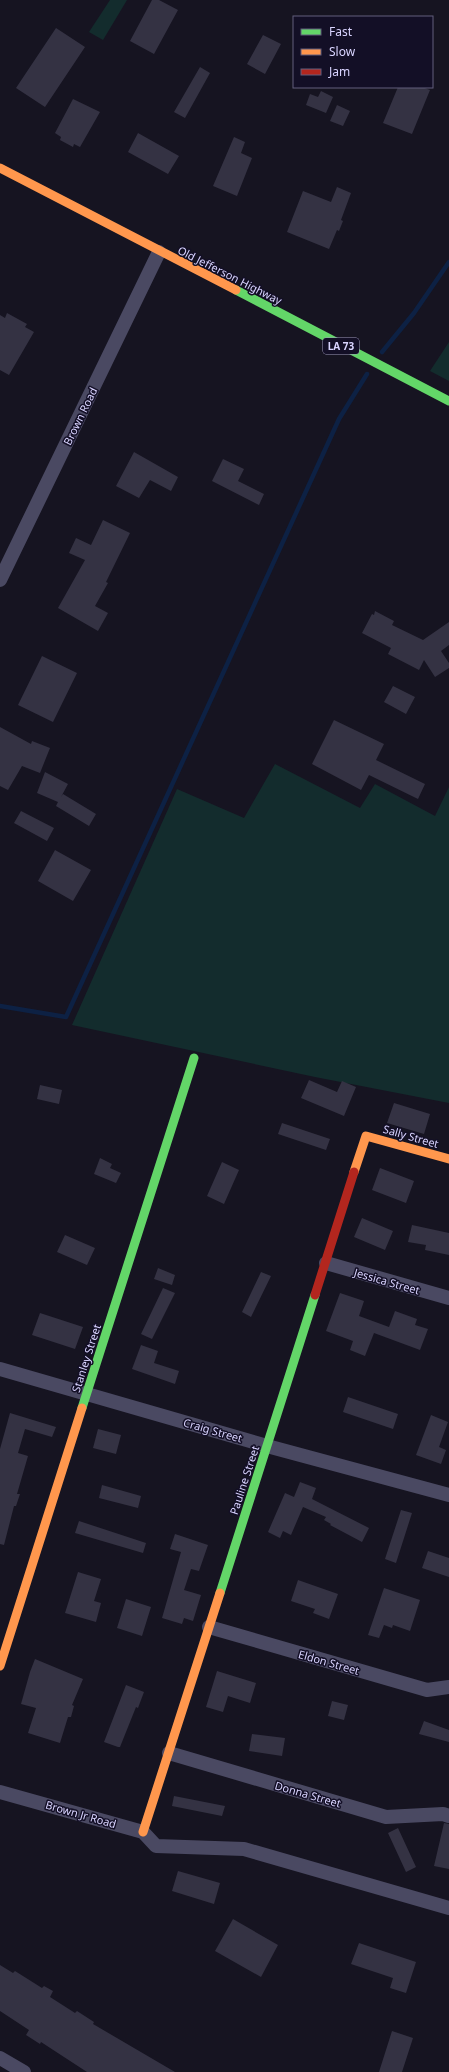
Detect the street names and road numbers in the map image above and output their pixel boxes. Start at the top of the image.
street label: Old Jefferson Highway [175,242,285,308]
road number: LA 73 [323,338,359,354]
street label: Brown Road [60,385,100,447]
street label: Sally Street [381,1121,441,1151]
street label: Jessica Street [351,1264,422,1298]
street label: Stanley Street [68,1322,104,1394]
street label: Craig Street [182,1414,244,1446]
street label: Pauline Street [226,1443,262,1516]
street label: Eldon Street [297,1646,361,1678]
street label: Donna Street [273,1777,343,1811]
street label: Brown Jr Road [44,1797,118,1831]

